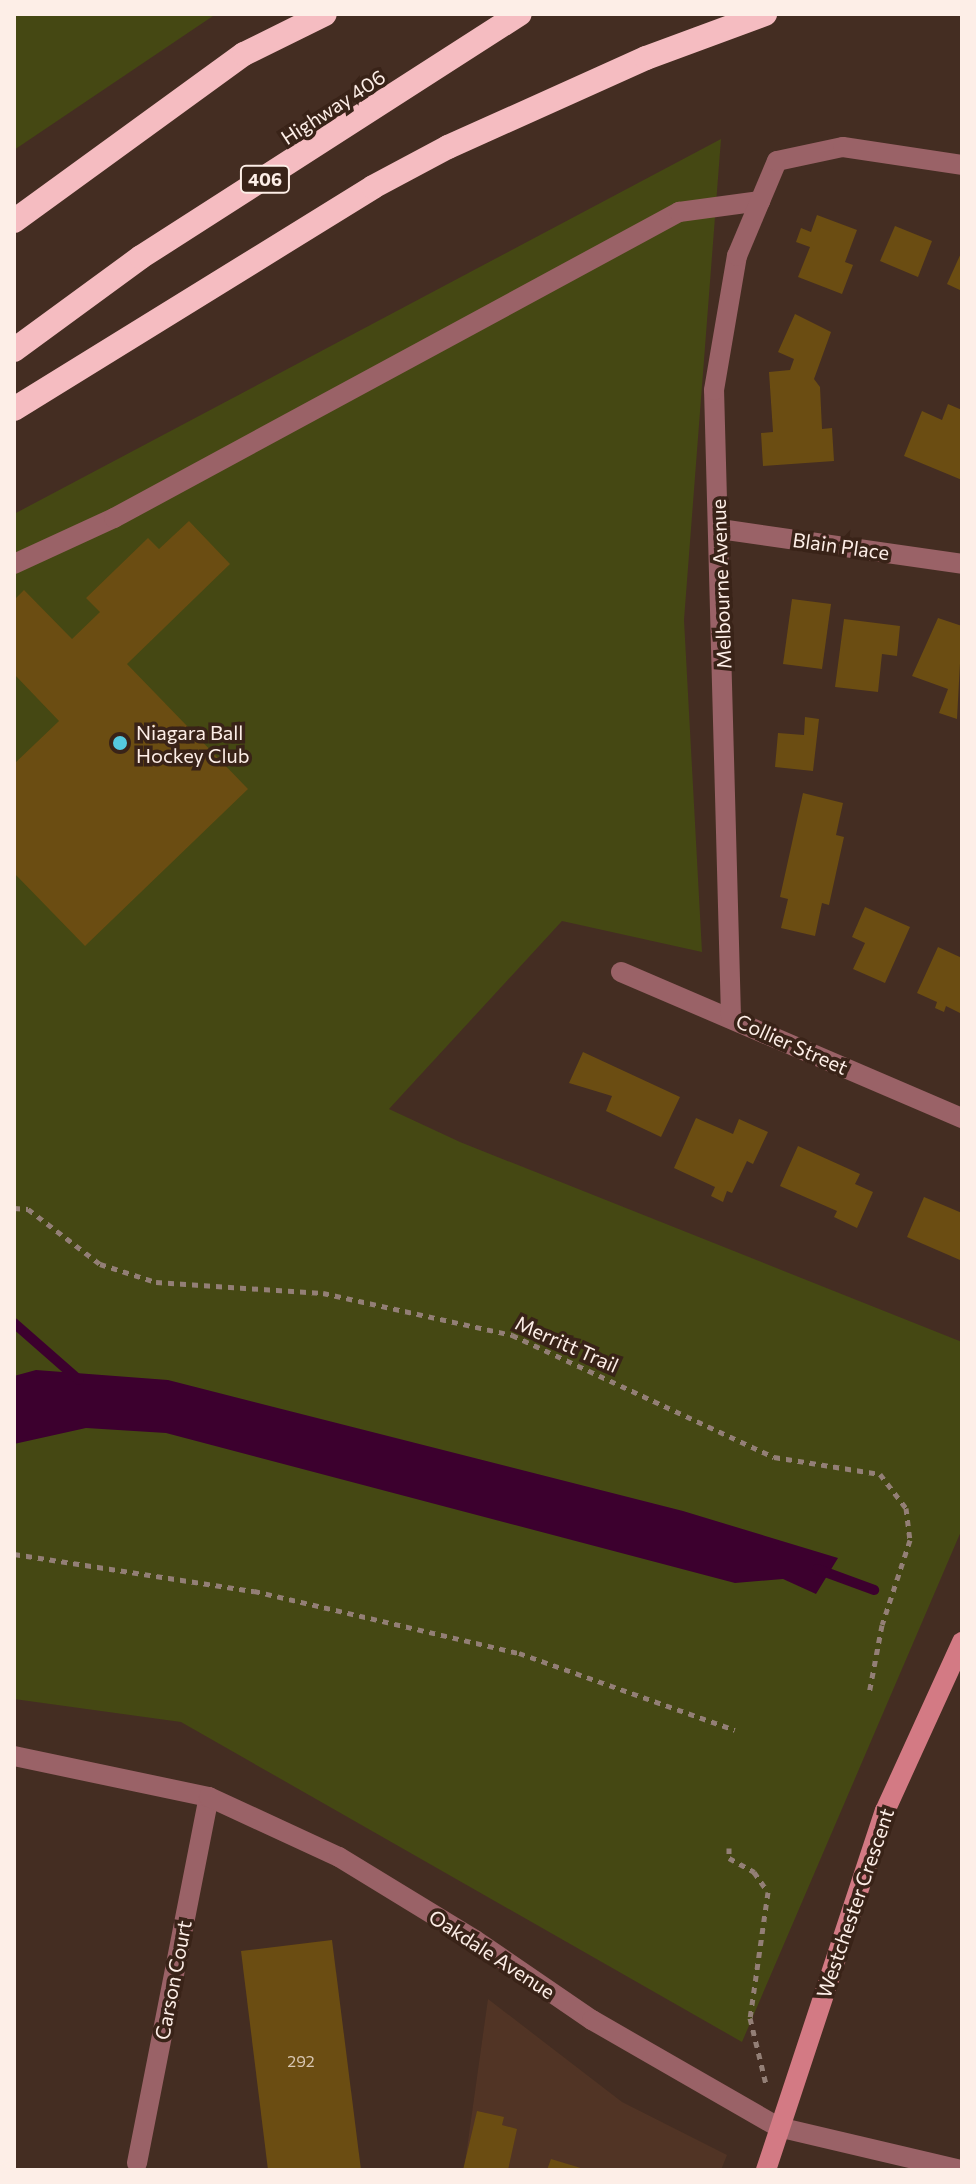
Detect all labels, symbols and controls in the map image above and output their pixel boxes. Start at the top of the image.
street label: Highway 406 [276,64,390,150]
road number: 406 [239,165,291,193]
street label: Melbourne Avenue [706,499,736,669]
street label: Blain Place [791,527,891,565]
place label: Niagara Ball Hockey Club [136,720,249,767]
marker: Niagara Ball Hockey Club [111,734,129,752]
street label: Collier Street [732,1009,852,1079]
street label: Merritt Trail [512,1311,622,1377]
street label: Westchester Crescent [811,1805,899,2001]
street label: Oakdale Avenue [425,1904,559,2004]
street label: Carson Court [150,1918,196,2042]
house number: 292 [287,2051,315,2071]

